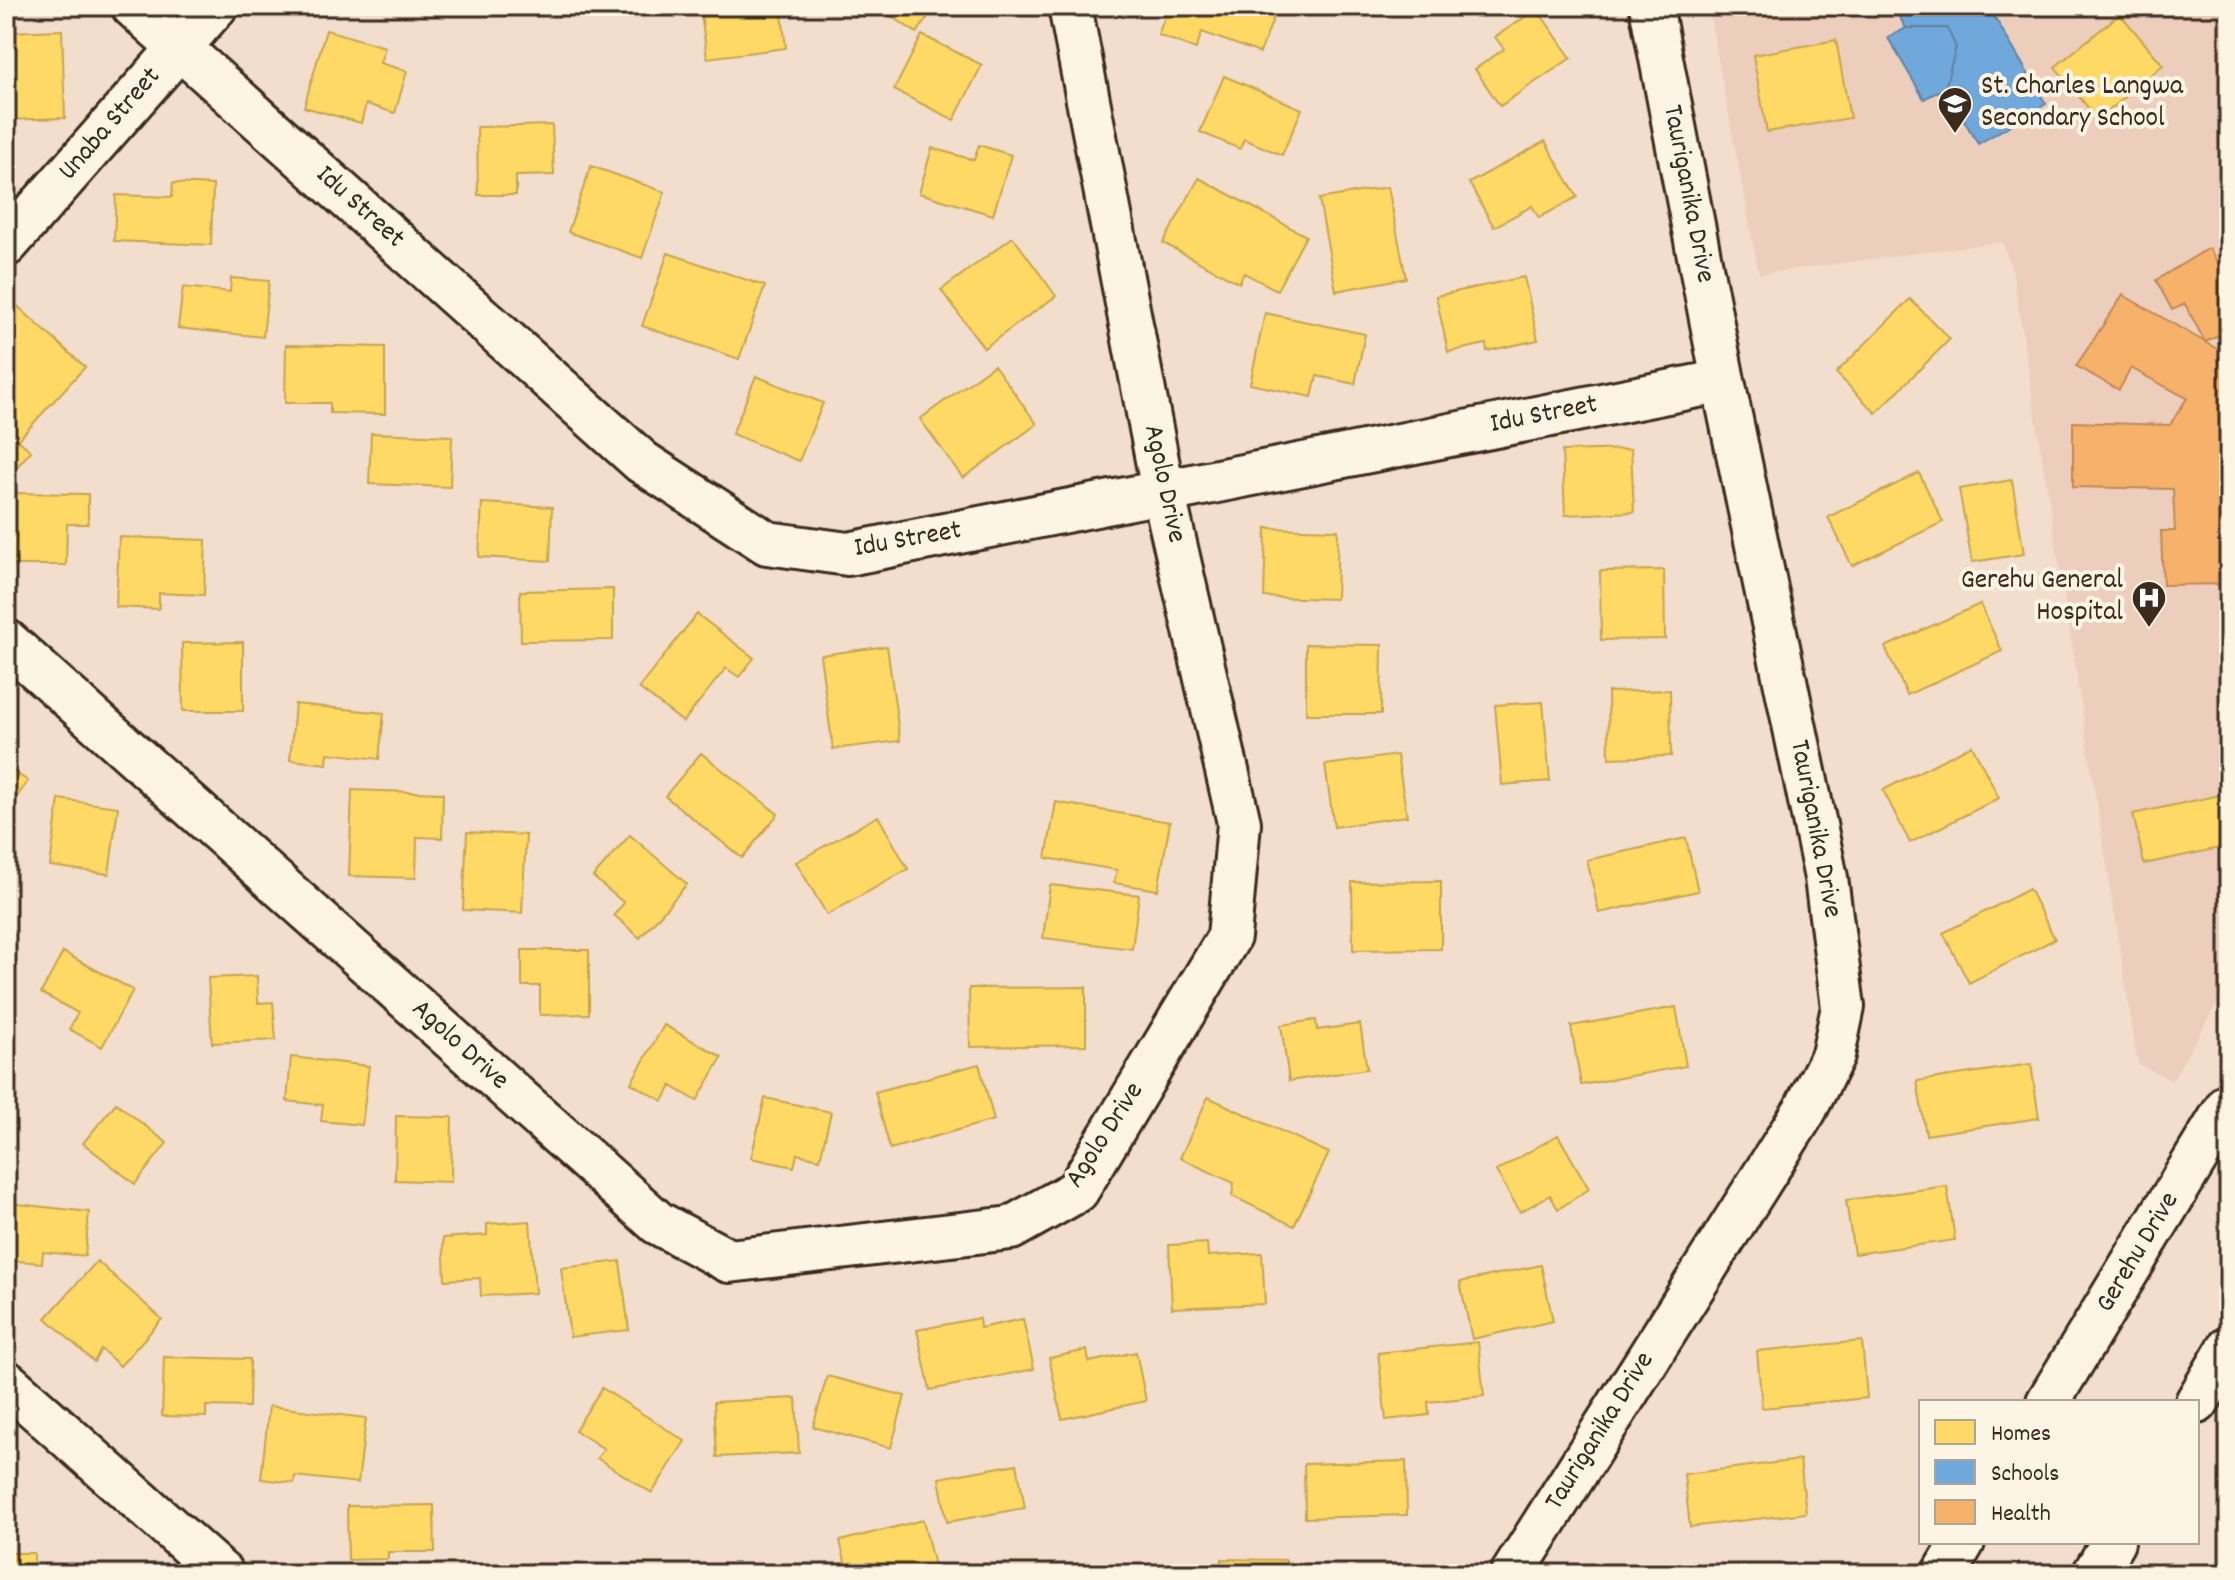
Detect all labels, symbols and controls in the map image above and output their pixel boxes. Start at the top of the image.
street label: Unaba Street [50,59,172,191]
place label: St. Charles Langwa Secondary School [1981,68,2184,140]
school or university icon: St. Charles Langwa Secondary School [1936,85,1974,135]
street label: Tauriganika Drive [1650,102,1724,286]
street label: Idu Street [305,157,413,259]
street label: Idu Street [1487,386,1601,446]
street label: Agolo Drive [1131,421,1195,547]
street label: Idu Street [851,512,965,570]
place label: Gerehu General Hospital [1961,562,2123,634]
hospital icon: Gerehu General Hospital [2130,579,2168,629]
street label: Tauriganika Drive [1777,737,1851,921]
street label: Agolo Drive [401,991,517,1101]
street label: Agolo Drive [1057,1075,1155,1197]
street label: Gerehu Drive [2087,1185,2191,1321]
street label: Tauriganika Drive [1536,1345,1666,1519]
legend [1919,1400,2199,1544]
text: Homes [1991,1418,2051,1452]
text: Schools [1991,1458,2059,1492]
text: Health [1991,1498,2051,1532]

